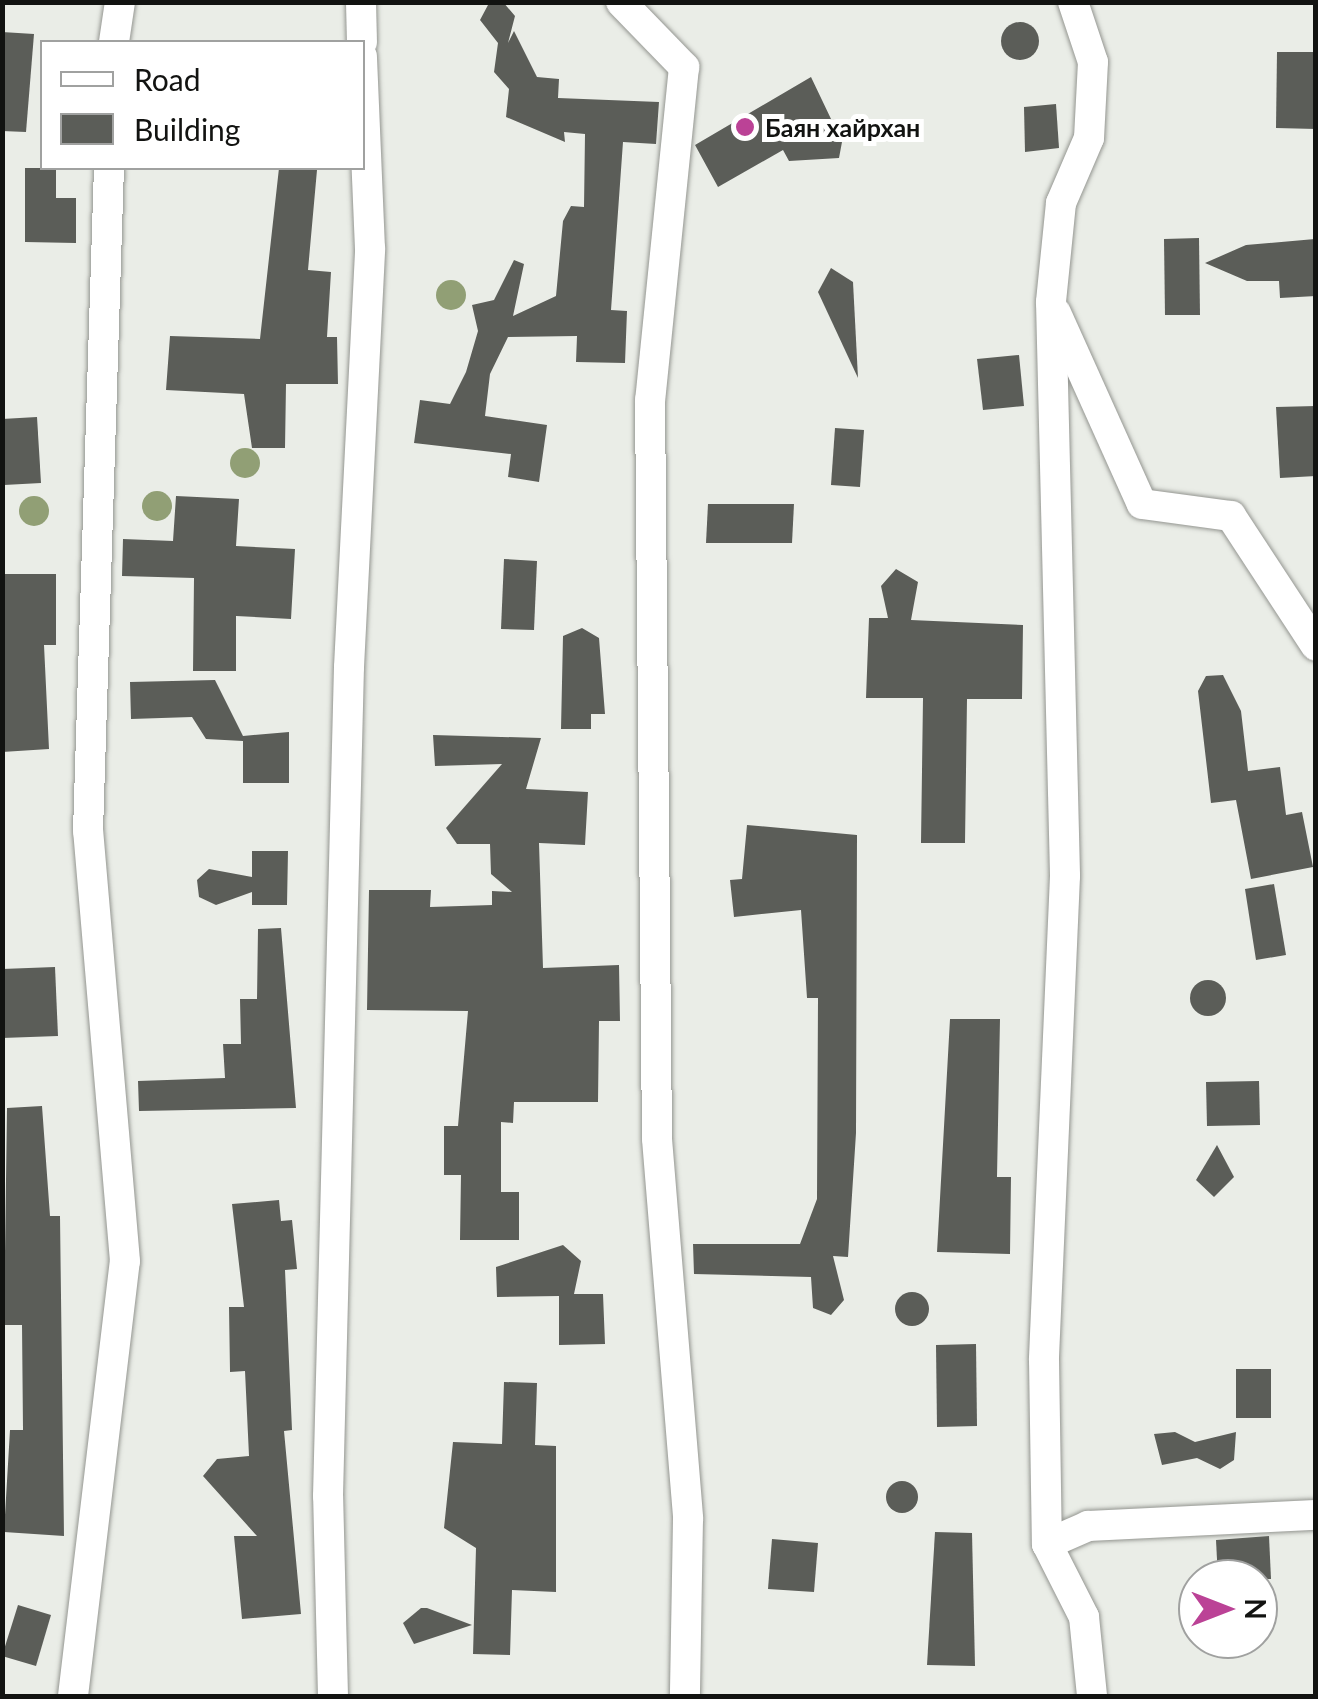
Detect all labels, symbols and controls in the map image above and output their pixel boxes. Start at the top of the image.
legend [40,40,365,170]
text: Road [134,61,201,97]
text: Building [134,111,240,147]
place label: Баян хайрхан [765,112,920,142]
marker: Баян хайрхан [734,116,756,138]
north arrow [1178,1559,1278,1659]
text: N [1239,1598,1273,1620]

